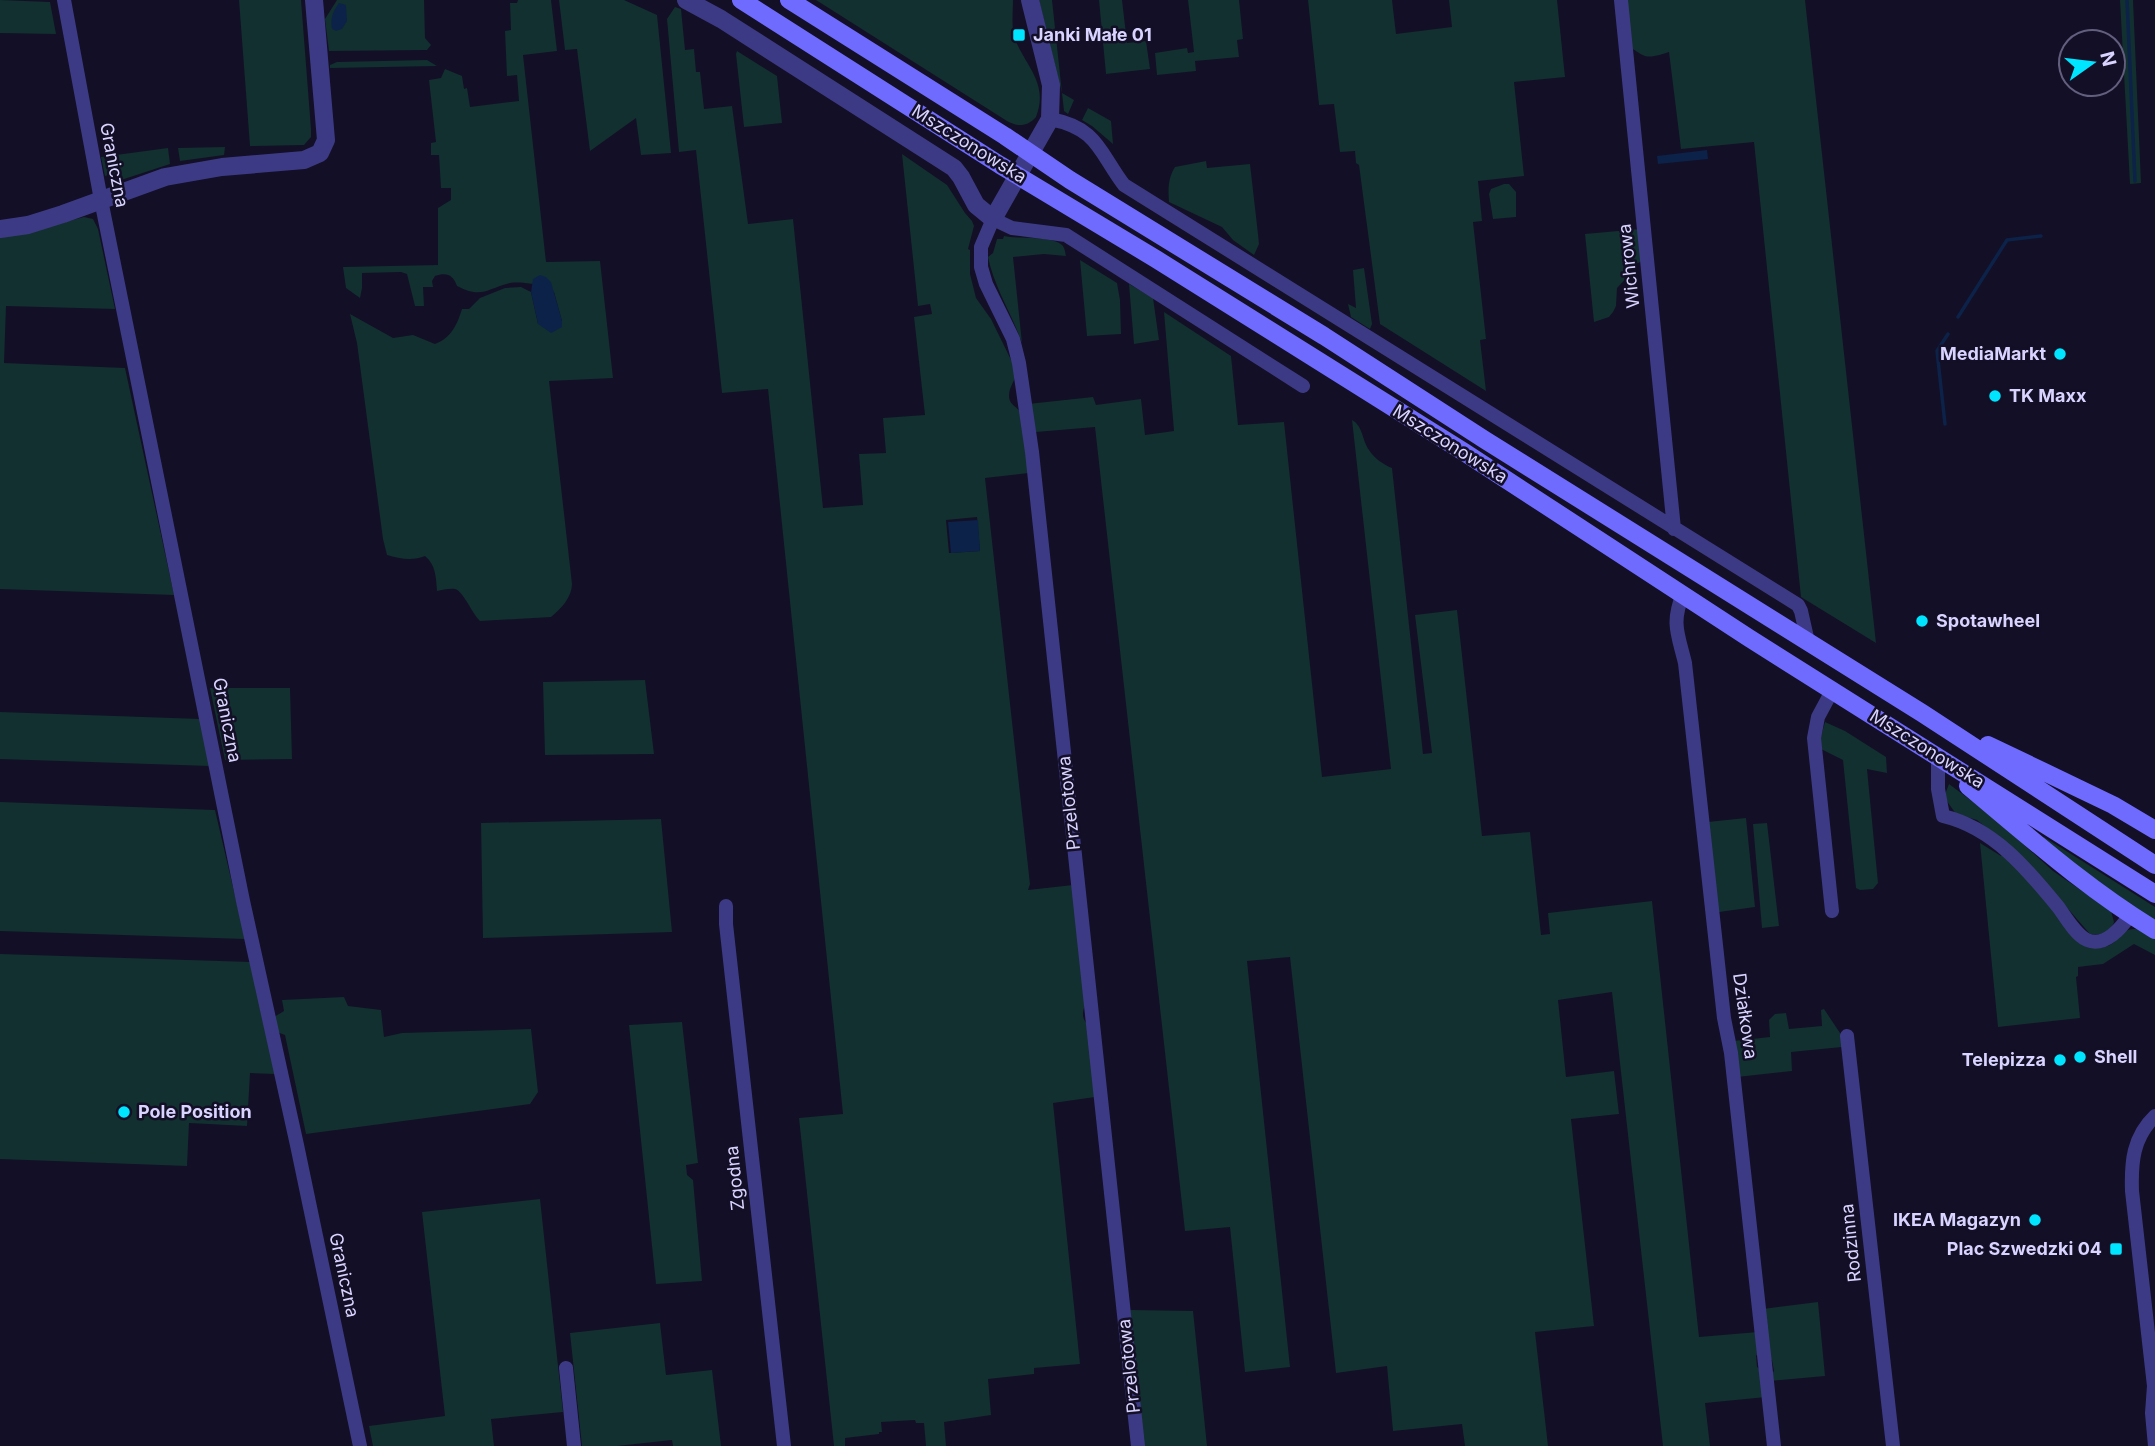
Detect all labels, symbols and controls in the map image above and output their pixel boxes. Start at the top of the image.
place label: Janki Małe 01 [1033,24,1152,45]
marker: Janki Małe 01 [1011,27,1027,43]
north arrow [2057,28,2127,98]
text: N [2095,49,2121,69]
street label: Mszczonowska [908,100,1030,187]
street label: Graniczna [96,121,133,209]
street label: Wichrowa [1614,223,1643,309]
place label: MediaMarkt [1940,343,2046,364]
marker: MediaMarkt [2052,346,2068,362]
place label: TK Maxx [2009,385,2087,406]
marker: TK Maxx [1987,388,2003,404]
street label: Mszczonowska [1389,400,1511,487]
place label: Spotawheel [1936,610,2040,631]
marker: Spotawheel [1914,613,1930,629]
street label: Graniczna [209,676,246,764]
street label: Mszczonowska [1866,705,1988,792]
street label: Przelotowa [1053,755,1084,851]
street label: Działkowa [1729,972,1762,1060]
place label: Shell [2094,1046,2137,1067]
place label: Telepizza [1962,1049,2046,1070]
marker: Shell [2072,1049,2088,1065]
marker: Telepizza [2052,1052,2068,1068]
place label: Pole Position [138,1101,252,1122]
marker: Pole Position [116,1104,132,1120]
street label: Zgodna [721,1145,748,1211]
street label: Rodzinna [1836,1203,1865,1283]
place label: IKEA Magazyn [1893,1209,2021,1230]
marker: IKEA Magazyn [2027,1212,2043,1228]
street label: Graniczna [325,1231,364,1319]
place label: Plac Szwedzki 04 [1947,1238,2102,1259]
marker: Plac Szwedzki 04 [2108,1241,2124,1257]
street label: Przelotowa [1113,1318,1144,1414]

